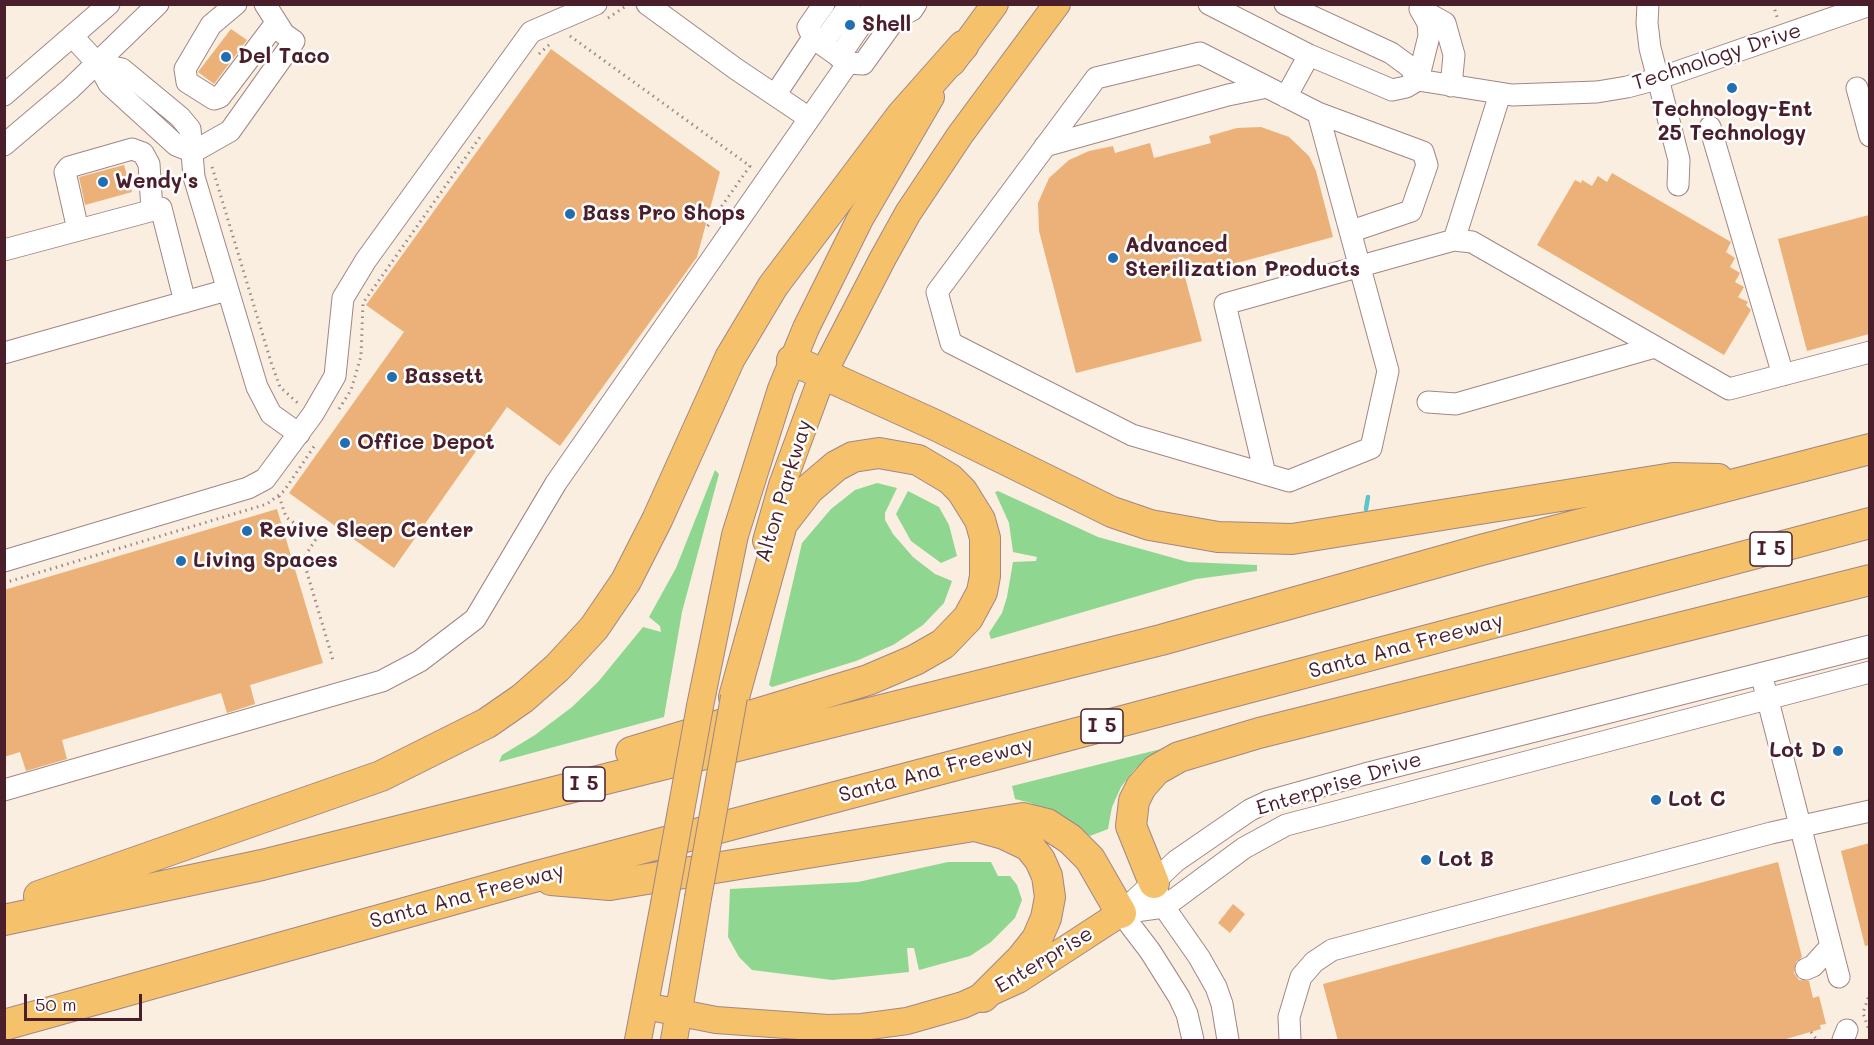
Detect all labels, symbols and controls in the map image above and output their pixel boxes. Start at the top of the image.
place label: Shell [862,12,911,38]
marker: Shell [843,18,857,32]
street label: Technology Drive [1629,18,1805,96]
place label: Del Taco [238,44,329,70]
marker: Del Taco [219,50,233,64]
marker: Technology-Ent 25 Technology [1725,81,1739,95]
place label: Technology-Ent 25 Technology [1652,97,1812,147]
place label: Wendy's [115,169,198,195]
marker: Wendy's [96,175,110,189]
place label: Bass Pro Shops [582,201,745,227]
marker: Bass Pro Shops [563,207,577,221]
place label: Advanced Sterilization Products [1125,233,1360,283]
marker: Advanced Sterilization Products [1106,251,1120,265]
place label: Bassett [404,364,483,390]
marker: Bassett [385,370,399,384]
street label: Alton Parkway [750,417,818,565]
place label: Office Depot [357,430,495,456]
marker: Office Depot [338,436,352,450]
place label: Revive Sleep Center [259,518,474,544]
marker: Revive Sleep Center [240,524,254,538]
road number: I 5 [1750,532,1792,566]
place label: Living Spaces [193,548,338,574]
marker: Living Spaces [174,554,188,568]
street label: Santa Ana Freeway [1306,608,1506,684]
road number: I 5 [1081,709,1123,743]
street label: Santa Ana Freeway [836,732,1036,808]
place label: Lot D [1769,738,1826,764]
marker: Lot D [1831,744,1845,758]
street label: Enterprise Drive [1253,747,1425,821]
road number: I 5 [563,767,605,801]
place label: Lot C [1668,787,1725,813]
marker: Lot C [1649,793,1663,807]
place label: Lot B [1438,847,1494,873]
marker: Lot B [1419,853,1433,867]
street label: Santa Ana Freeway [367,858,567,934]
street label: Enterprise [991,921,1097,999]
scale bar [27,982,146,1020]
text: 50 m [35,992,77,1016]

